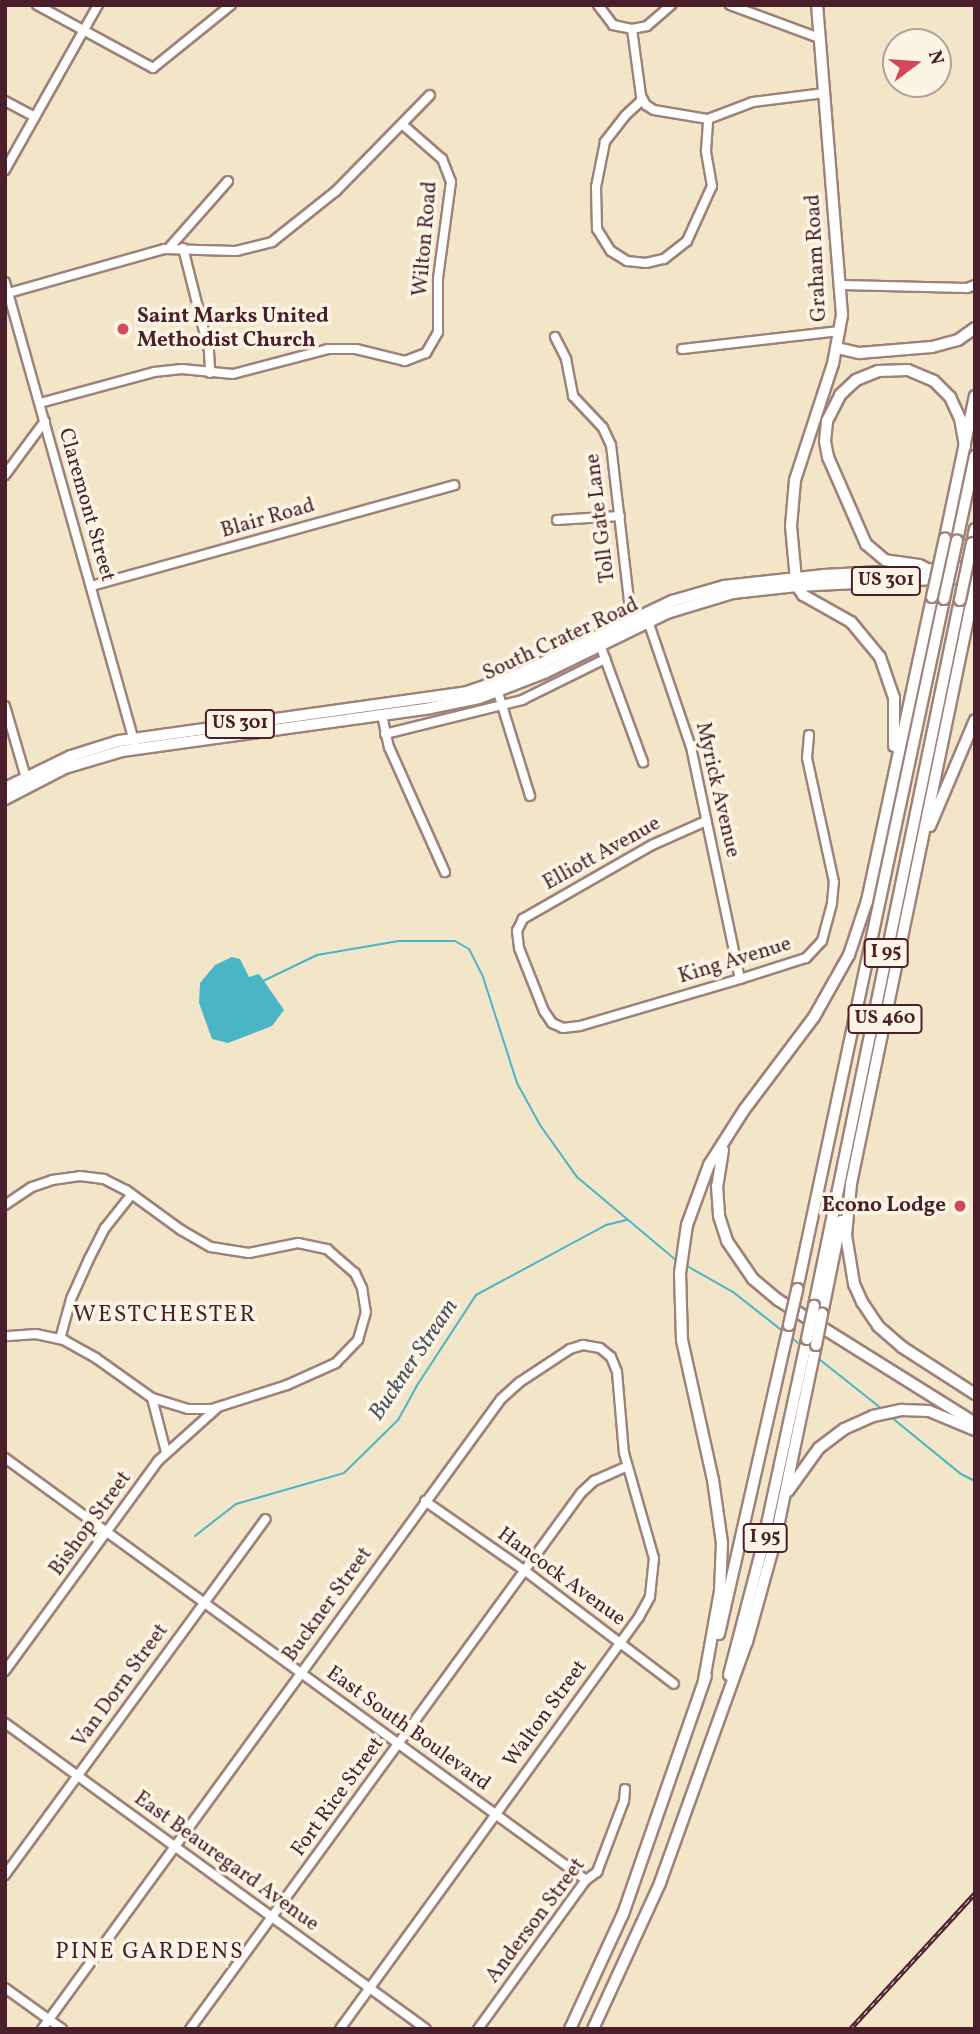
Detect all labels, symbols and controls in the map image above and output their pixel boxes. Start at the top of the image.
north arrow [882,28,952,98]
text: N [921,48,950,68]
street label: Wilton Road [408,180,444,298]
street label: Graham Road [801,194,833,322]
place label: Saint Marks United Methodist Church [137,304,329,354]
marker: Saint Marks United Methodist Church [115,321,131,337]
street label: Claremont Street [52,426,120,584]
street label: Toll Gate Lane [581,452,621,584]
street label: Blair Road [218,494,318,544]
road number: US 301 [849,566,923,596]
street label: South Crater Road [479,593,643,687]
road number: US 301 [203,708,277,740]
street label: Myrick Avenue [689,720,745,860]
street label: Elliott Avenue [539,811,665,897]
street label: King Avenue [676,932,794,990]
road number: I 95 [863,937,909,968]
road number: US 460 [846,1004,924,1035]
place label: Econo Lodge [822,1193,946,1219]
marker: Econo Lodge [952,1198,968,1214]
water label: Buckner Stream [363,1294,465,1426]
district label: WESTCHESTER [74,1301,256,1329]
street label: Bishop Street [45,1467,137,1581]
street label: Hancock Avenue [492,1522,630,1632]
road number: I 95 [742,1522,788,1554]
street label: Buckner Street [278,1543,378,1667]
street label: Van Dorn Street [68,1619,174,1753]
street label: Walton Street [499,1655,593,1773]
street label: East South Boulevard [321,1661,495,1797]
street label: Fort Rice Street [286,1732,390,1862]
street label: East Beauregard Avenue [129,1786,323,1938]
street label: Anderson Street [481,1854,591,1988]
district label: PINE GARDENS [57,1938,243,1966]

